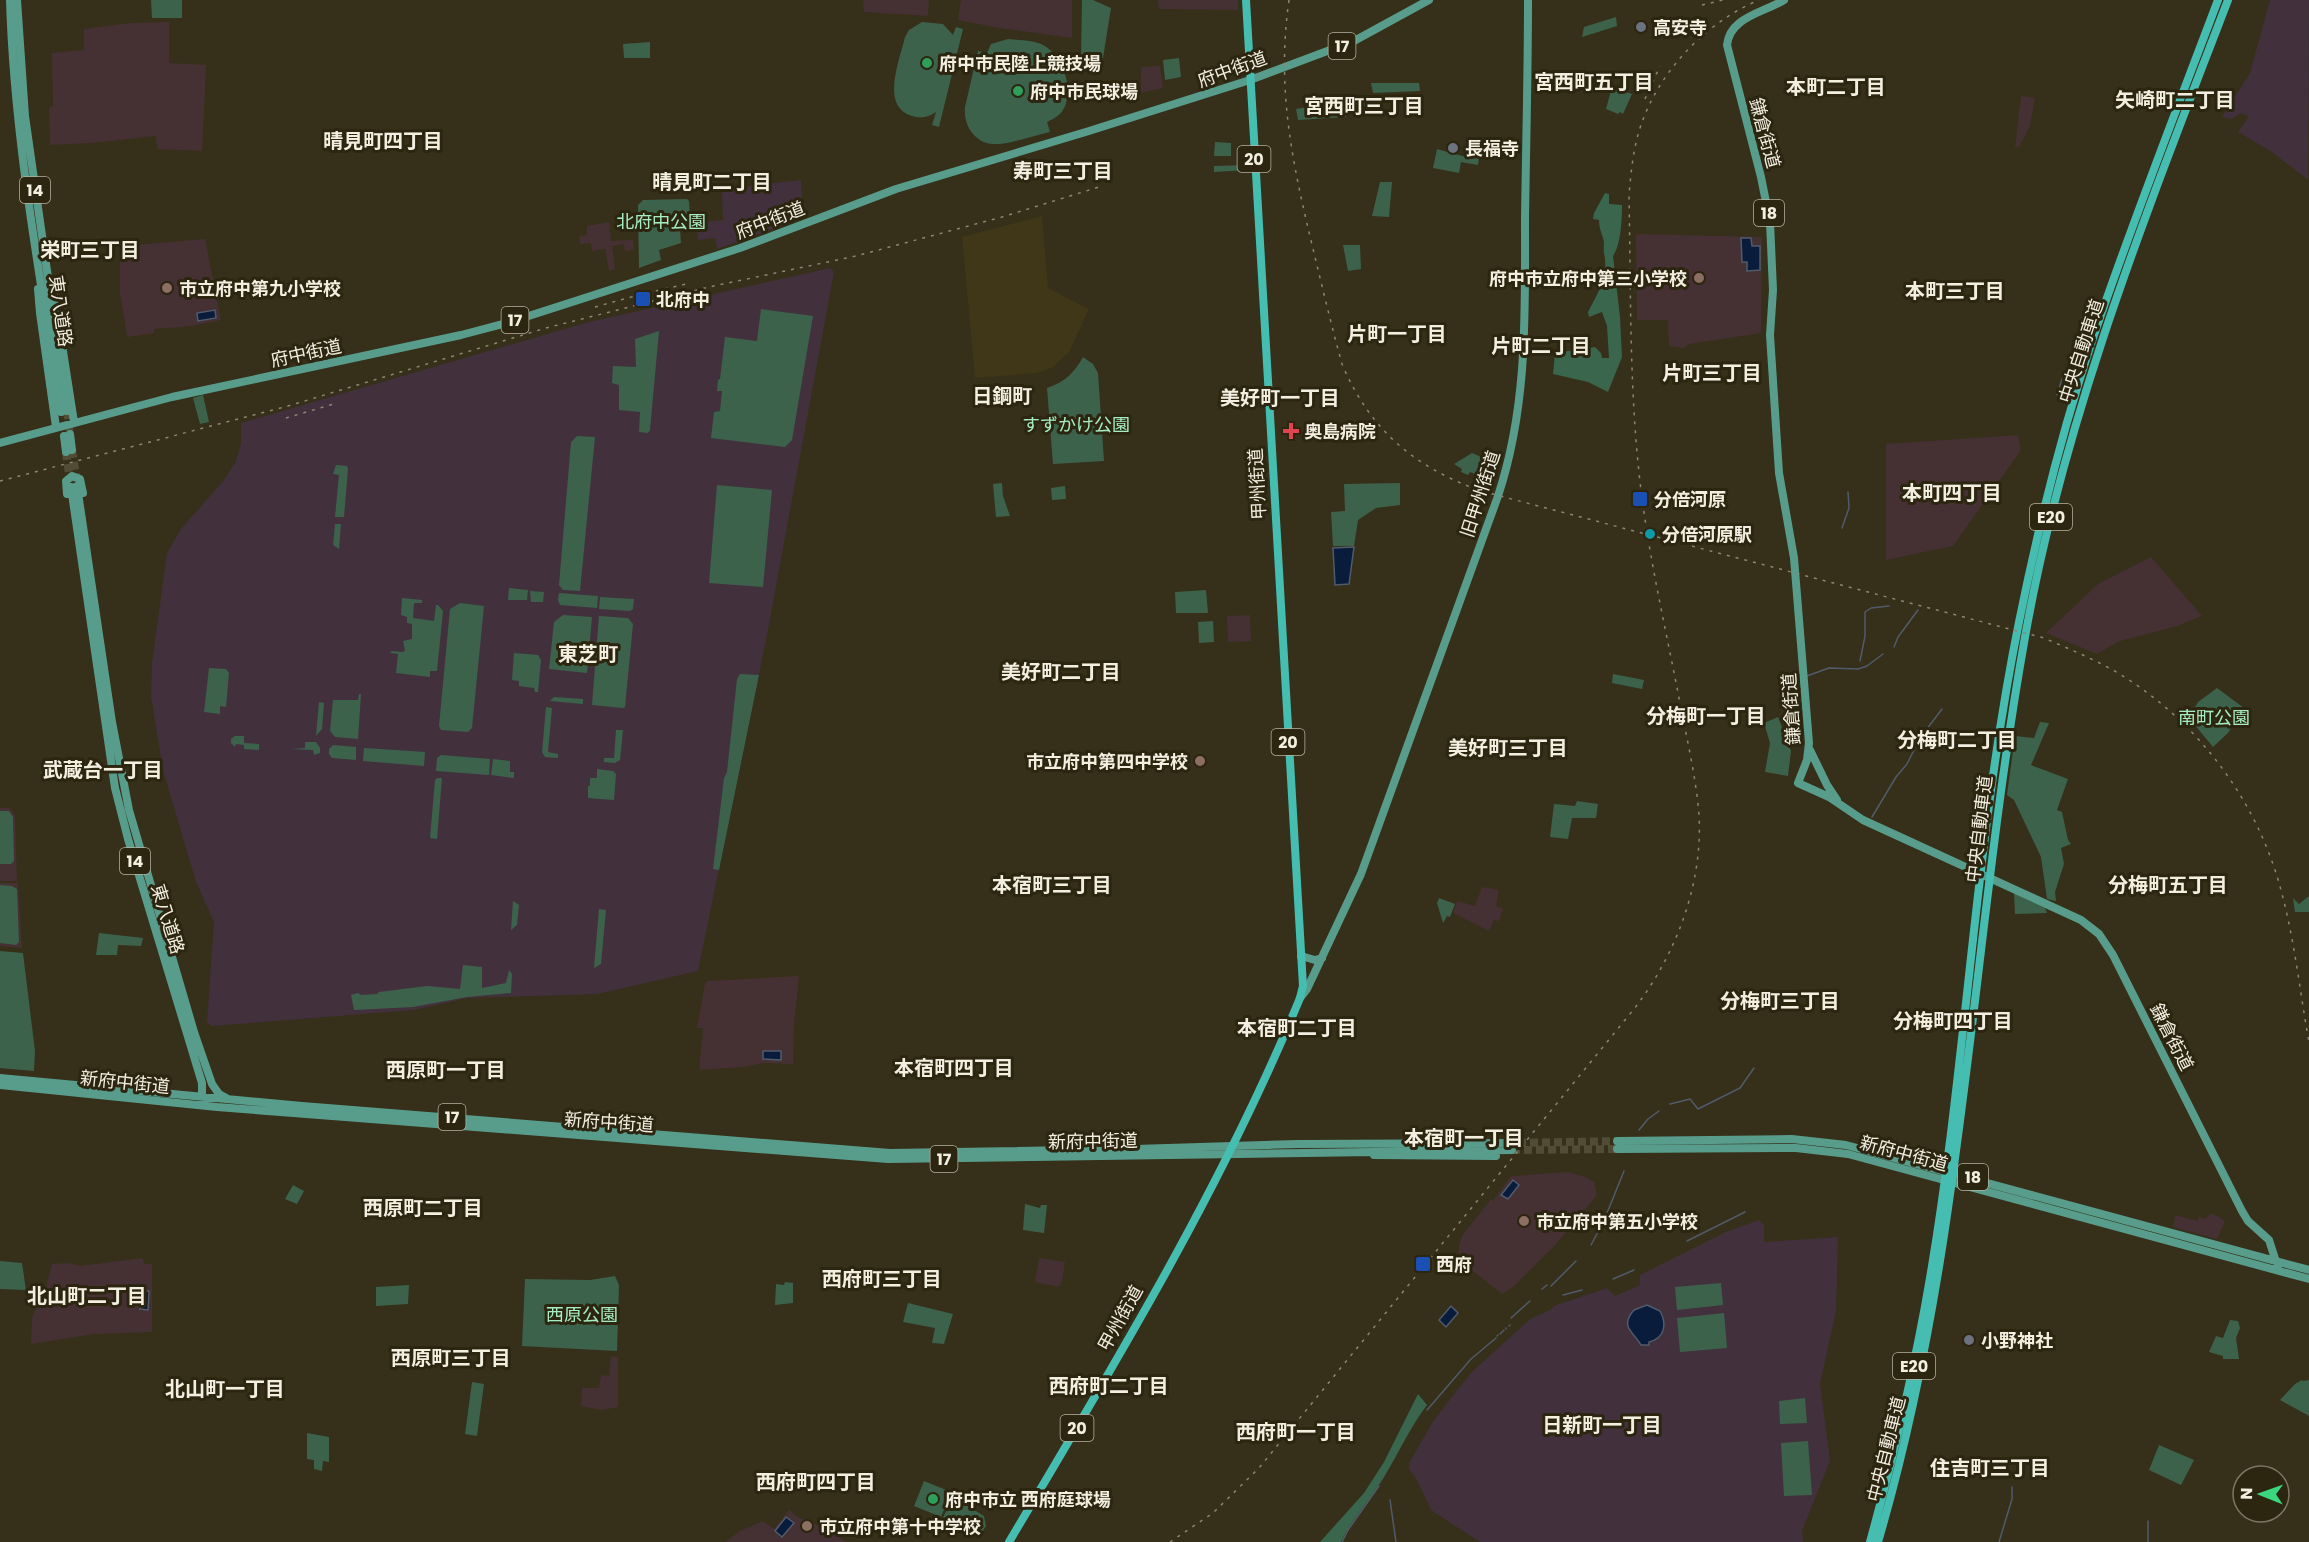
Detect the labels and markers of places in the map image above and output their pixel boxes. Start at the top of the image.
place label: 高安寺 [1653,15,1707,40]
marker: 高安寺 [1634,20,1648,34]
place label: 府中市民陸上競技場 [939,51,1101,76]
marker: 府中市民陸上競技場 [920,56,934,70]
place label: 府中市民球場 [1030,79,1138,104]
marker: 府中市民球場 [1011,84,1025,98]
place label: 長福寺 [1465,136,1519,161]
marker: 長福寺 [1446,141,1460,155]
place label: 府中市立府中第三小学校 [1489,266,1687,291]
marker: 府中市立府中第三小学校 [1692,271,1706,285]
place label: 市立府中第九小学校 [179,276,341,301]
marker: 市立府中第九小学校 [160,281,174,295]
place label: 北府中 [656,287,710,312]
marker: 北府中 [634,290,652,308]
place label: 奥島病院 [1304,419,1376,444]
marker: 奥島病院 [1282,422,1300,440]
place label: 分倍河原 [1653,487,1726,512]
marker: 分倍河原 [1631,490,1649,508]
place label: 分倍河原駅 [1661,522,1752,547]
marker: 分倍河原駅 [1643,527,1657,541]
place label: 市立府中第四中学校 [1026,749,1188,774]
marker: 市立府中第四中学校 [1193,754,1207,768]
place label: 市立府中第五小学校 [1536,1209,1698,1234]
marker: 市立府中第五小学校 [1517,1214,1531,1228]
place label: 西府 [1436,1252,1472,1277]
marker: 西府 [1414,1255,1432,1273]
place label: 小野神社 [1981,1328,2053,1353]
marker: 小野神社 [1962,1333,1976,1347]
place label: 府中市立 西府庭球場 [945,1487,1111,1512]
marker: 府中市立 西府庭球場 [926,1492,940,1506]
place label: 市立府中第十中学校 [819,1514,981,1539]
marker: 市立府中第十中学校 [800,1519,814,1533]

